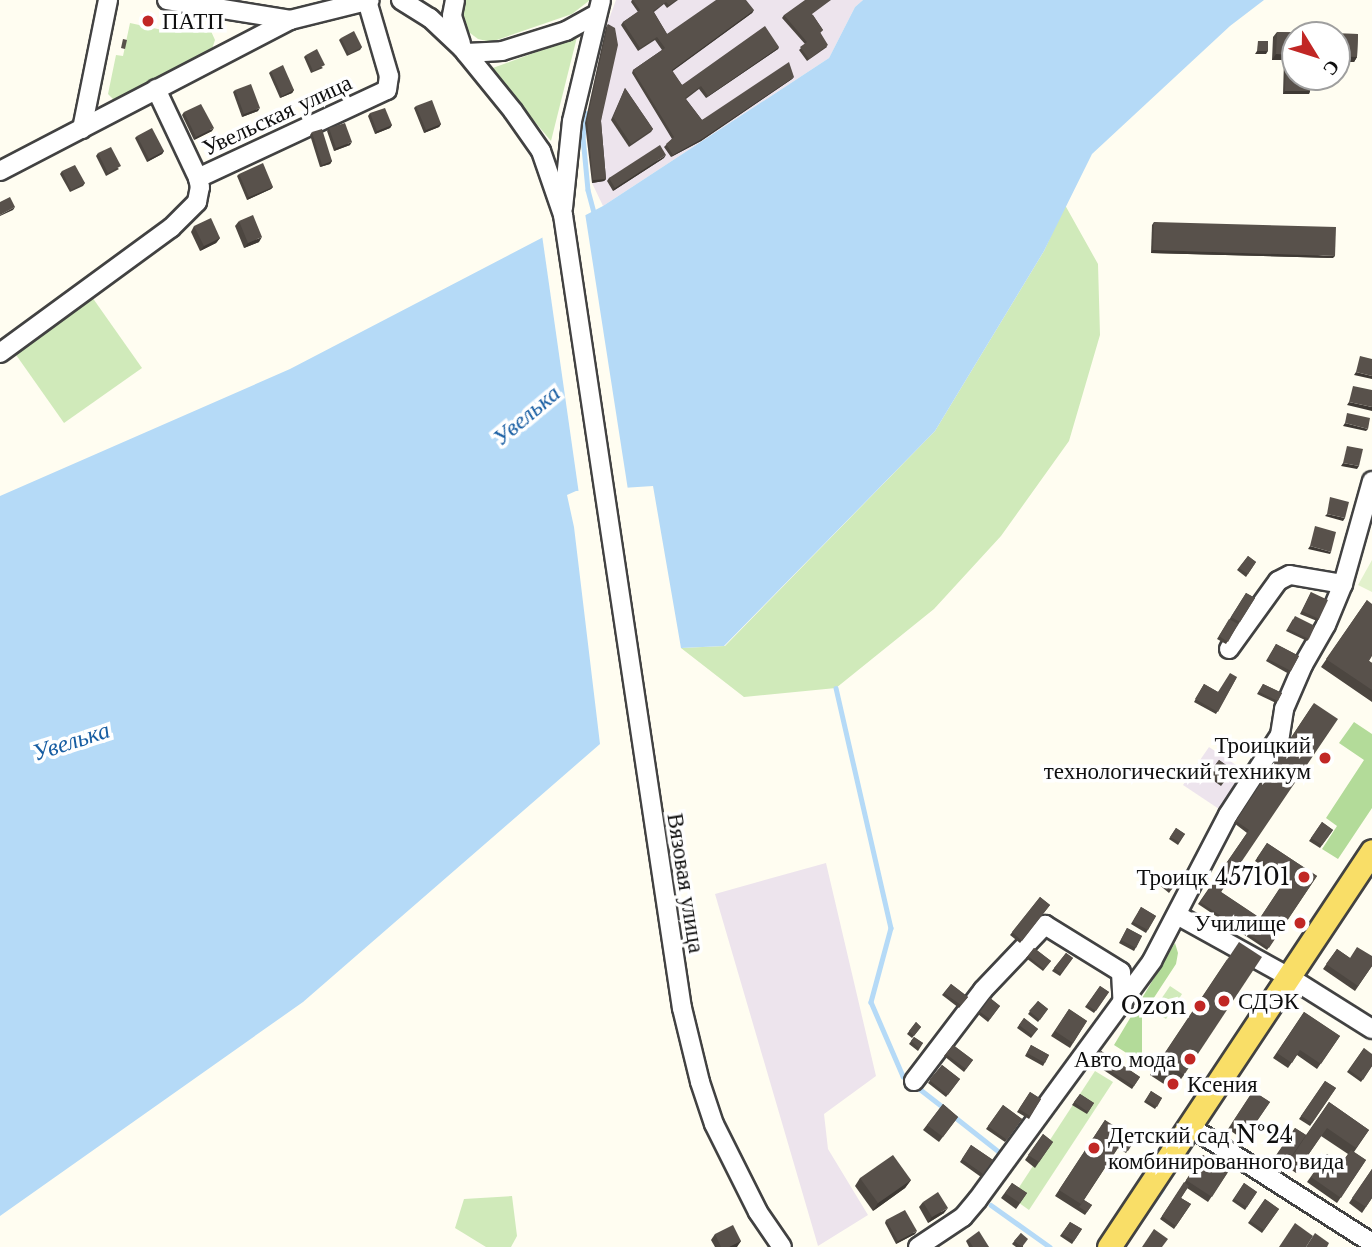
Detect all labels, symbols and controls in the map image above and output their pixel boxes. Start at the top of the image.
place label: ПАТП [162,7,224,35]
marker: ПАТП [140,13,156,29]
north arrow [1281,21,1351,91]
text: С [1318,56,1345,80]
street label: Увельская улица [198,68,356,162]
water label: Увелька [486,378,566,452]
water label: Увелька [29,715,113,767]
place label: Троицкий технологический техникум [1044,731,1311,785]
marker: Троицкий технологический техникум [1317,750,1333,766]
street label: Вязовая улица [661,811,711,955]
place label: Троицк 457101 [1136,863,1290,891]
marker: Троицк 457101 [1296,869,1312,885]
place label: Училище [1194,909,1286,937]
marker: Училище [1292,915,1308,931]
place label: СДЭК [1238,987,1299,1015]
place label: Ozon [1121,992,1186,1020]
marker: СДЭК [1216,993,1232,1009]
marker: Ozon [1192,998,1208,1014]
place label: Авто мода [1074,1045,1176,1073]
marker: Авто мода [1182,1051,1198,1067]
place label: Ксения [1187,1070,1258,1098]
marker: Ксения [1165,1076,1181,1092]
place label: Детский сад №24 комбинированного вида [1108,1121,1344,1175]
marker: Детский сад №24 комбинированного вида [1086,1140,1102,1156]

